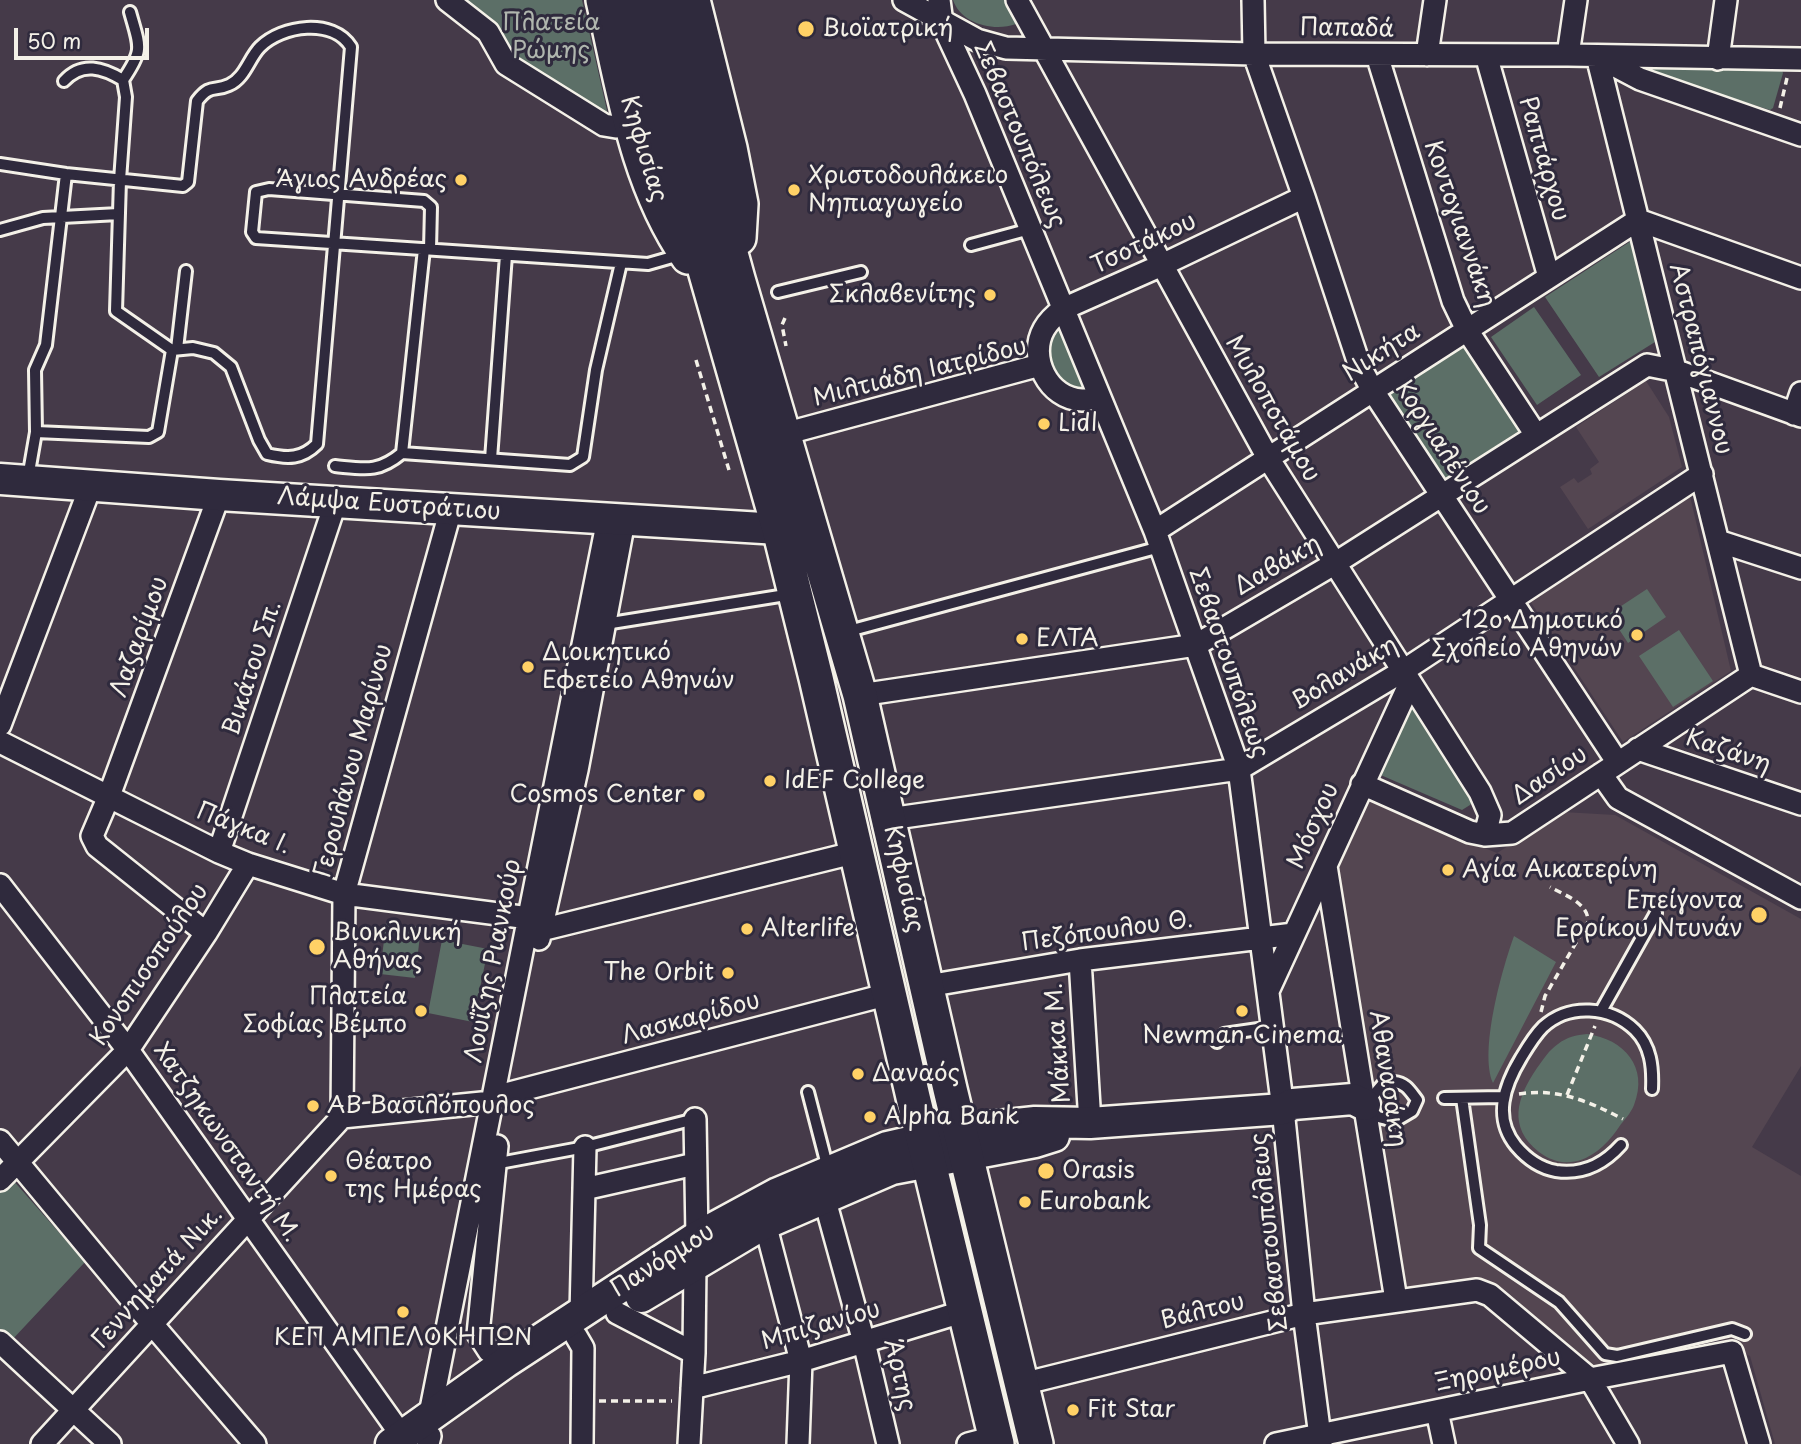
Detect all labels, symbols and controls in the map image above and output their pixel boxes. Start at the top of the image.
park label: Πλατεία Ρώμης [502,9,600,65]
scale bar [18,14,152,58]
street label: Παπαδά [1300,14,1394,44]
place label: Βιοϊατρική [822,15,954,43]
marker: Βιοϊατρική [796,19,816,39]
text: 50 m [27,24,81,56]
street label: Σεβαστουπόλεως [967,38,1071,232]
street label: Κηφισίας [613,92,673,206]
street label: Ραπτάρχου [1511,93,1575,225]
street label: Κοντογιαννάκη [1417,137,1501,311]
place label: Χριστοδουλάκειο Νηπιαγωγείο [808,162,1008,218]
place label: Άγιος Ανδρέας [275,166,447,194]
marker: Άγιος Ανδρέας [453,172,469,188]
marker: Χριστοδουλάκειο Νηπιαγωγείο [786,182,802,198]
street label: Τσοτάκου [1087,207,1201,281]
street label: Αστραπόγιαννου [1662,260,1738,458]
place label: Σκλαβενίτης [829,281,976,309]
marker: Σκλαβενίτης [982,287,998,303]
street label: Νικήτα [1338,318,1426,388]
street label: Μυλοποτάμου [1219,331,1325,487]
street label: Μιλτιάδη Ιατρίδου [810,333,1030,413]
street label: Κοργιαλένιου [1388,376,1496,520]
place label: Lidl [1058,410,1098,438]
marker: Lidl [1036,416,1052,432]
street label: Λάμψα Ευστράτιου [276,483,502,527]
street label: Δαβάκη [1230,530,1326,602]
street label: Σεβαστουπόλεως [1182,564,1274,762]
street label: Λαζαρίμου [105,573,175,701]
street label: Βικάτου Σπ. [218,597,288,739]
place label: 12ο Δημοτικό Σχολείο Αθηνών [1431,607,1623,663]
place label: ΕΛΤΑ [1036,625,1099,653]
marker: 12ο Δημοτικό Σχολείο Αθηνών [1629,627,1645,643]
marker: ΕΛΤΑ [1014,631,1030,647]
street label: Βολανάκη [1287,631,1403,717]
place label: Διοικητικό Εφετείο Αθηνών [542,639,735,695]
street label: Γερουλάνου Μαρίνου [309,641,399,881]
marker: Διοικητικό Εφετείο Αθηνών [520,659,536,675]
street label: Καζάνη [1682,724,1774,780]
street label: Δασίου [1507,740,1593,812]
place label: IdEF College [784,767,925,795]
marker: IdEF College [762,773,778,789]
street label: Μόσχου [1282,778,1346,874]
place label: Cosmos Center [509,781,685,809]
marker: Cosmos Center [691,787,707,803]
street label: Πάγκα Ι. [191,797,295,861]
street label: Κηφισίας [877,822,929,936]
place label: Αγία Αικατερίνη [1462,856,1658,884]
street label: Λουΐζης Ριανκούρ [460,857,528,1065]
marker: Αγία Αικατερίνη [1440,862,1456,878]
street label: Κονοπισοπούλου [85,878,215,1052]
place label: Επείγοντα Ερρίκου Ντυνάν [1555,887,1743,943]
marker: Επείγοντα Ερρίκου Ντυνάν [1749,905,1769,925]
street label: Πεζόπουλου Θ. [1019,906,1195,958]
place label: Alterlife [761,915,855,943]
place label: Βιοκλινική Αθήνας [333,919,462,975]
marker: Alterlife [739,921,755,937]
marker: Βιοκλινική Αθήνας [307,937,327,957]
place label: The Orbit [603,959,714,987]
marker: The Orbit [720,965,736,981]
street label: Μάκκα Μ. [1040,982,1078,1104]
place label: Πλατεία Σοφίας Βέμπο [243,983,407,1039]
street label: Λασκαρίδου [619,987,763,1051]
marker: Πλατεία Σοφίας Βέμπο [413,1003,429,1019]
marker: Newman Cinema [1234,1003,1250,1019]
street label: Αθανασάκη [1362,1009,1412,1149]
place label: Newman Cinema [1142,1022,1342,1050]
street label: Χατζηκωνσταντή Μ. [146,1038,306,1248]
place label: Δαναός [872,1060,960,1088]
marker: Δαναός [850,1066,866,1082]
place label: ΑΒ Βασιλόπουλος [327,1092,535,1120]
marker: ΑΒ Βασιλόπουλος [305,1098,321,1114]
place label: Alpha Bank [884,1103,1019,1131]
marker: Alpha Bank [862,1109,878,1125]
street label: Σεβαστουπόλεως [1245,1131,1295,1333]
place label: Θέατρο της Ημέρας [345,1148,482,1204]
place label: Orasis [1062,1157,1135,1185]
marker: Orasis [1036,1161,1056,1181]
marker: Θέατρο της Ημέρας [323,1168,339,1184]
place label: Eurobank [1039,1188,1151,1216]
marker: Eurobank [1017,1194,1033,1210]
street label: Γεννηματά Νικ. [87,1201,229,1355]
street label: Πανόρμου [606,1218,720,1304]
street label: Βάλτου [1158,1288,1248,1336]
street label: Μπιζανίου [758,1295,884,1357]
marker: ΚΕΠ ΑΜΠΕΛΟΚΗΠΩΝ [395,1304,411,1320]
place label: ΚΕΠ ΑΜΠΕΛΟΚΗΠΩΝ [274,1324,532,1352]
street label: Άρτης [877,1336,921,1414]
street label: Ξηρομέρου [1433,1344,1563,1398]
place label: Fit Star [1087,1396,1175,1424]
marker: Fit Star [1065,1402,1081,1418]

